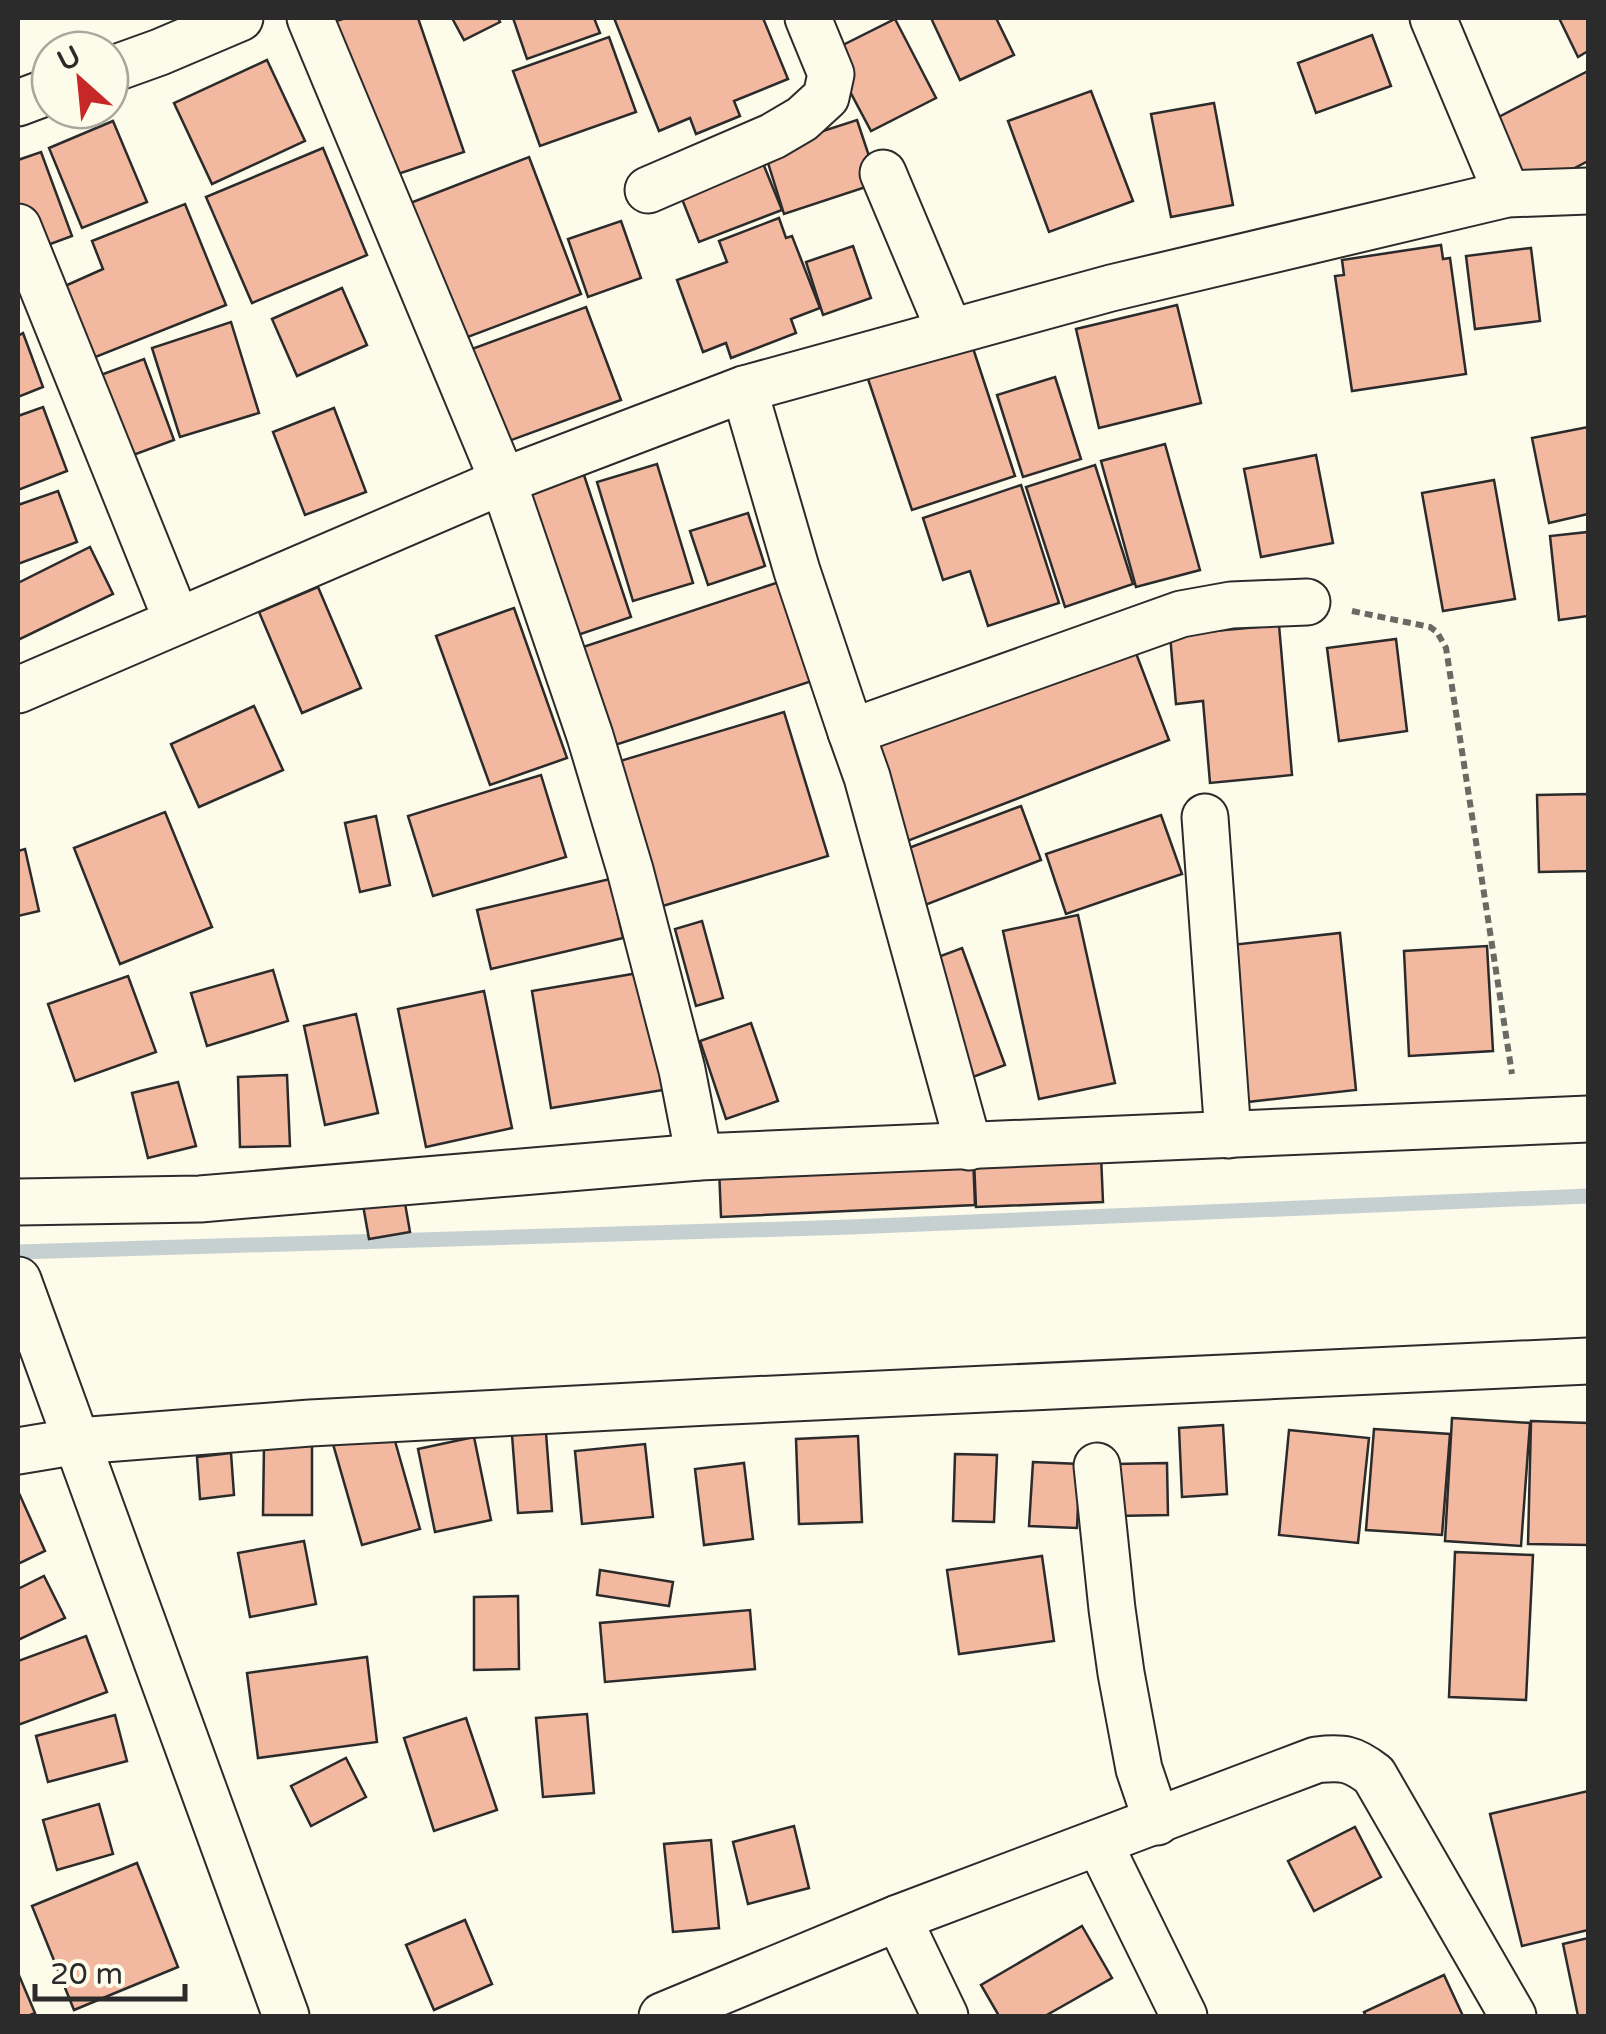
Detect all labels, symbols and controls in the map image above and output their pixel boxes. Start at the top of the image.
north arrow [30,30,130,130]
text: U [52,39,86,79]
scale bar [35,1939,185,2001]
text: 20 m [50,1956,123,1993]

